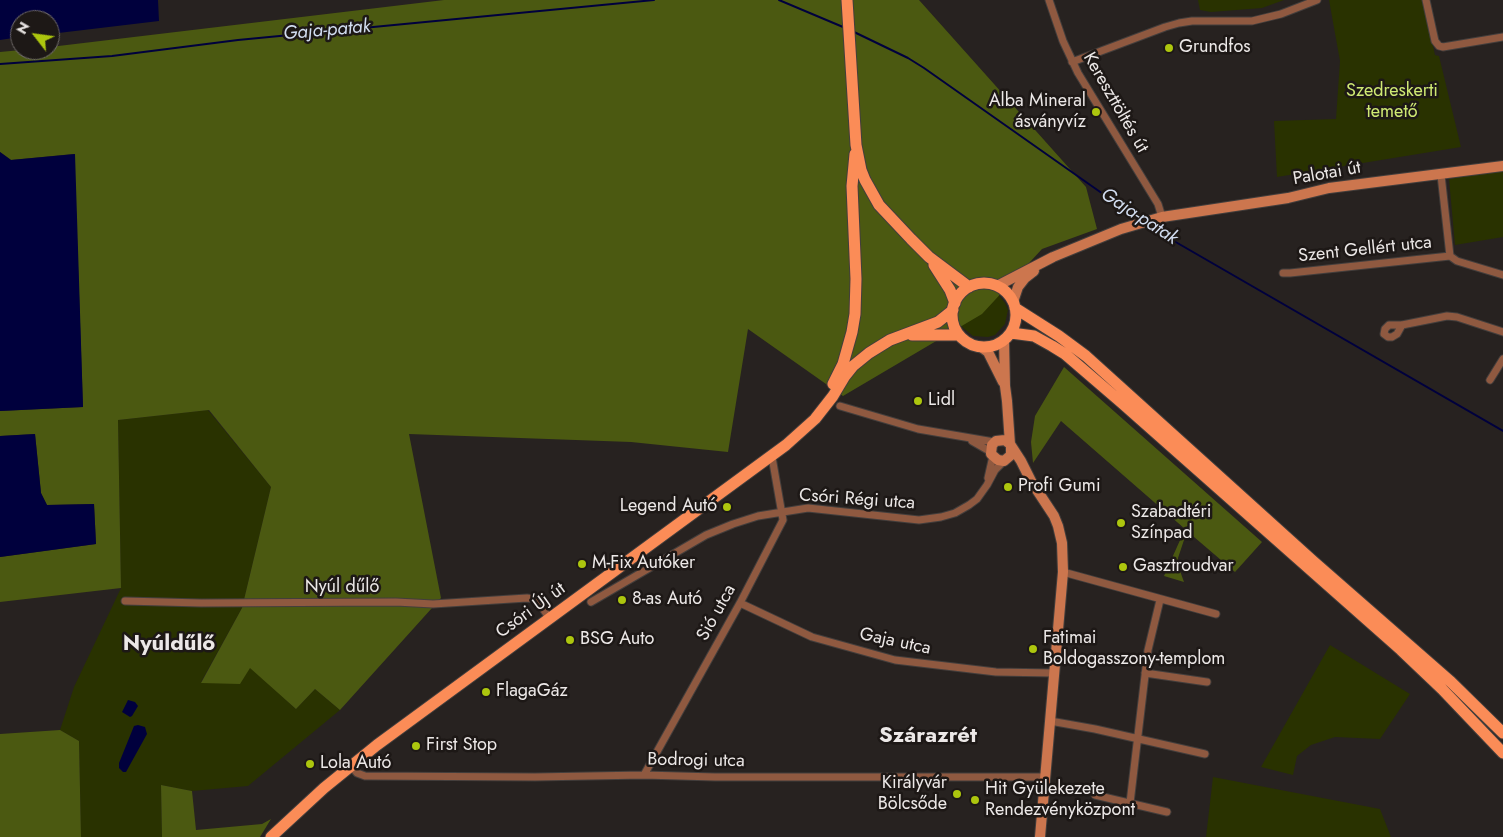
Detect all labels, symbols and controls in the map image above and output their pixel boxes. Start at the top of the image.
north arrow [10,10,60,60]
water label: Gaja-patak [282,16,372,46]
text: N [11,18,34,38]
place label: Grundfos [1179,37,1251,59]
marker: Grundfos [1163,42,1175,54]
street label: Kereszttöltés út [1078,49,1152,157]
park label: Szedreskerti temető [1346,81,1438,124]
place label: Alba Mineral ásványvíz [989,91,1086,134]
marker: Alba Mineral ásványvíz [1090,106,1102,118]
street label: Palotai út [1291,157,1363,191]
water label: Gaja-patak [1096,184,1182,250]
street label: Szent Gellért utca [1297,232,1433,268]
place label: Lidl [928,390,955,412]
marker: Lidl [912,395,924,407]
place label: Profi Gumi [1018,476,1101,498]
marker: Profi Gumi [1002,481,1014,493]
street label: Csóri Régi utca [798,485,916,515]
place label: Legend Autó [620,496,717,518]
marker: Legend Autó [721,501,733,513]
place label: Szabadtéri Színpad [1131,502,1211,544]
marker: Szabadtéri Színpad [1115,517,1127,529]
place label: M-Fix Autóker [592,553,695,575]
place label: Gasztroudvar [1133,556,1234,578]
marker: M-Fix Autóker [576,558,588,570]
marker: Gasztroudvar [1117,561,1129,573]
street label: Nyúl dűlő [305,577,379,599]
street label: Csóri Új út [492,579,570,643]
street label: Sió utca [693,581,741,645]
place label: 8-as Autó [632,589,702,611]
marker: 8-as Autó [616,594,628,606]
street label: Gaja utca [857,624,933,660]
place label: Fatimai Boldogasszony-templom [1043,628,1225,670]
place label: BSG Auto [580,629,654,651]
district label: Nyúldűlő [123,632,215,658]
marker: BSG Auto [564,634,576,646]
marker: Fatimai Boldogasszony-templom [1027,643,1039,655]
place label: FlagaGáz [496,681,568,703]
marker: FlagaGáz [480,686,492,698]
district label: Szárazrét [879,724,977,750]
place label: First Stop [426,735,497,757]
marker: First Stop [410,740,422,752]
street label: Bodrogi utca [647,749,745,773]
place label: Lola Autó [320,753,391,775]
marker: Lola Autó [304,758,316,770]
place label: Királyvár Bölcsőde [878,773,947,816]
place label: Hit Gyülekezete Rendezvényközpont [985,779,1135,822]
marker: Királyvár Bölcsőde [951,788,963,800]
marker: Hit Gyülekezete Rendezvényközpont [969,794,981,806]

